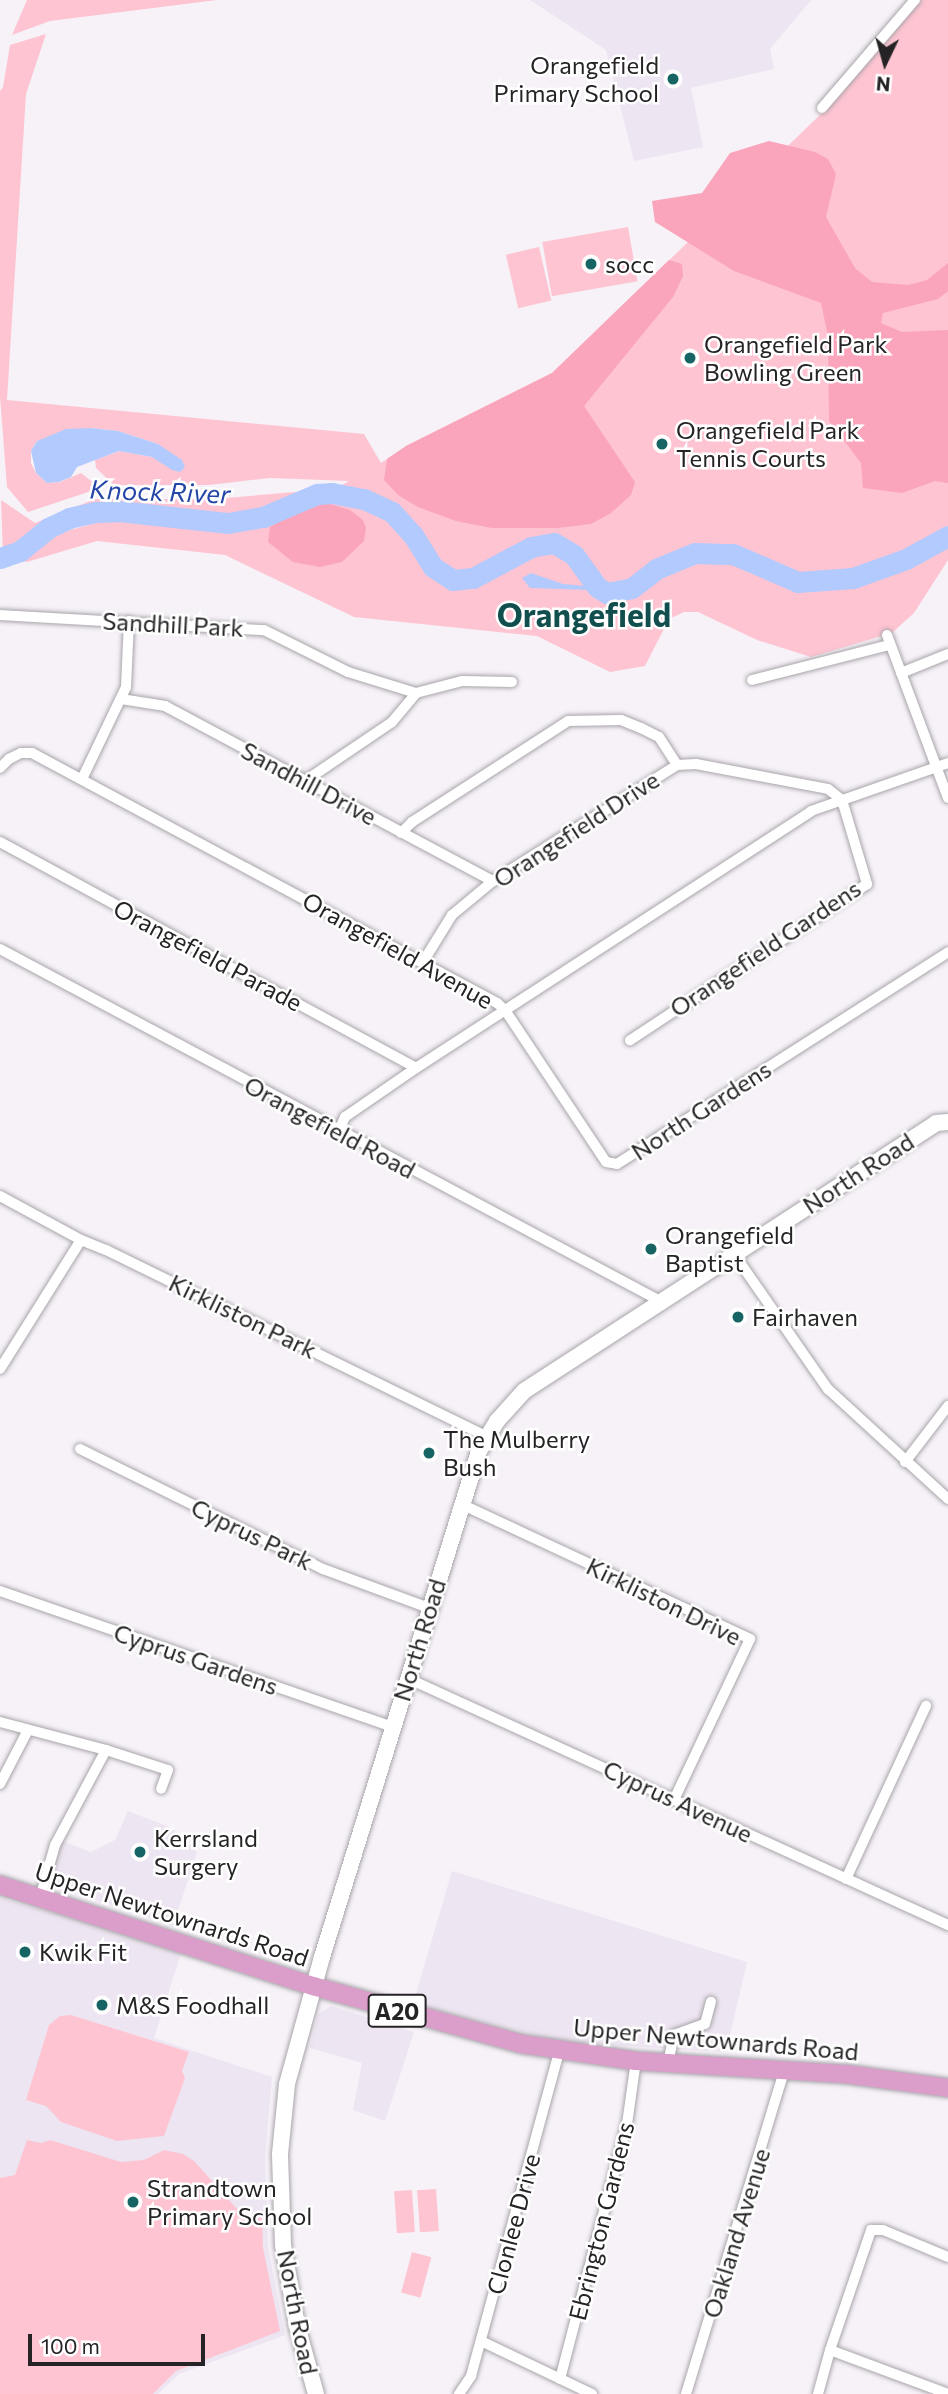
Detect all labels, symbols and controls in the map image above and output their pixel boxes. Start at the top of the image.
north arrow [850,28,920,98]
place label: Orangefield Primary School [494,51,659,107]
marker: Orangefield Primary School [665,71,681,87]
text: N [875,72,891,96]
place label: socc [605,250,654,278]
marker: socc [583,256,599,272]
place label: Orangefield Park Bowling Green [704,330,888,386]
marker: Orangefield Park Bowling Green [682,350,698,366]
place label: Orangefield Park Tennis Courts [676,416,860,472]
marker: Orangefield Park Tennis Courts [654,436,670,452]
water label: Knock River [89,473,231,509]
district label: Orangefield [497,595,671,633]
street label: Sandhill Park [102,606,244,642]
street label: Sandhill Drive [236,735,382,831]
street label: Orangefield Drive [488,765,664,893]
street label: Orangefield Gardens [664,873,866,1023]
street label: Orangefield Avenue [298,886,498,1014]
street label: Orangefield Parade [109,893,307,1017]
street label: North Gardens [626,1054,776,1166]
street label: Orangefield Road [240,1070,420,1184]
street label: North Road [797,1127,919,1219]
place label: Orangefield Baptist [665,1221,794,1277]
marker: Orangefield Baptist [643,1241,659,1257]
street label: Kirkliston Park [165,1268,321,1364]
place label: Fairhaven [752,1303,858,1331]
marker: Fairhaven [730,1309,746,1325]
place label: The Mulberry Bush [443,1425,590,1481]
marker: The Mulberry Bush [421,1445,437,1461]
street label: Cyprus Park [187,1492,317,1576]
street label: Kirkliston Drive [582,1551,746,1651]
street label: North Road [387,1575,451,1705]
street label: Cyprus Gardens [110,1617,282,1701]
street label: Cyprus Avenue [599,1754,757,1848]
place label: Kerrsland Surgery [154,1824,258,1880]
marker: Kerrsland Surgery [132,1844,148,1860]
street label: Upper Newtownards Road [31,1856,313,1972]
place label: Kwik Fit [39,1938,127,1966]
marker: Kwik Fit [17,1944,33,1960]
place label: M&S Foodhall [116,1991,269,2019]
road number: A20 [367,1992,427,2030]
marker: M&S Foodhall [94,1997,110,2013]
street label: Upper Newtownards Road [572,2012,860,2066]
street label: Ebrington Gardens [562,2119,640,2323]
street label: Oakland Avenue [696,2145,776,2321]
street label: Clonlee Drive [480,2150,546,2298]
place label: Strandtown Primary School [147,2174,312,2230]
marker: Strandtown Primary School [125,2194,141,2210]
street label: North Road [272,2247,324,2377]
scale bar [32,2320,208,2364]
text: 100 m [41,2333,100,2358]

